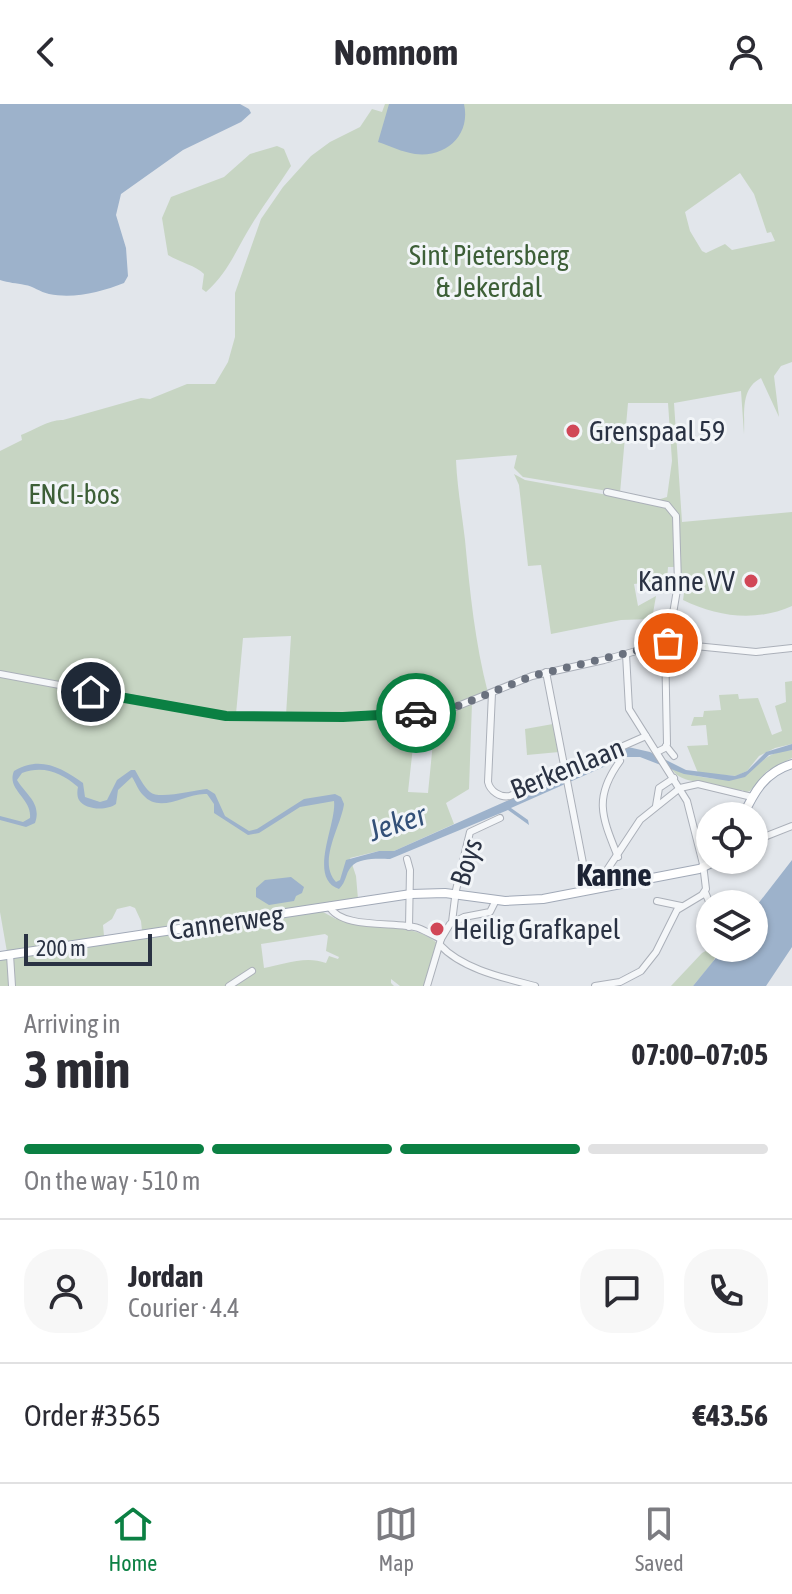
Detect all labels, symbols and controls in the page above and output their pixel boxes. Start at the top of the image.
icon: back [24,30,68,74]
icon: person [724,30,768,74]
text: Nomnom [334,31,458,73]
park label: Sint Pietersberg & Jekerdal [409,239,569,303]
place label: Grenspaal 59 [589,415,725,447]
marker: Grenspaal 59 [564,422,582,440]
park label: ENCI-bos [28,478,120,510]
place label: Kanne VV [638,565,735,597]
marker: Kanne VV [742,572,760,590]
pin [634,609,702,677]
icon: bag [646,621,690,665]
pin [57,658,125,726]
icon: home [69,670,113,714]
courier [376,673,456,753]
icon: car [394,691,438,735]
street label: Berkenlaan [506,731,628,805]
water label: Jeker [363,796,431,847]
map controls [696,802,768,962]
button: locate [696,802,768,874]
street label: Boys [443,834,489,890]
district label: Kanne [576,856,652,893]
button: layers [696,890,768,962]
street label: Cannerweg [167,898,285,946]
place label: Heilig Grafkapel [453,913,621,945]
marker: Heilig Grafkapel [428,920,446,938]
scale bar [24,930,152,966]
text: 200 m [36,935,86,961]
text: Arriving in [24,1009,121,1039]
text: 07:00–07:05 [631,1037,768,1071]
text: 3 min [24,1039,130,1099]
text: On the way · 510 m [24,1166,201,1196]
button: person [24,1249,108,1333]
button: chat [580,1249,664,1333]
button: phone [684,1249,768,1333]
text: Jordan [128,1259,203,1293]
text: Courier · 4.4 [128,1293,239,1323]
text: Order #3565 [24,1398,161,1432]
text: €43.56 [693,1398,768,1432]
tab: Home [108,1502,157,1576]
tab: Map [374,1502,418,1576]
tab: Saved [635,1502,684,1576]

